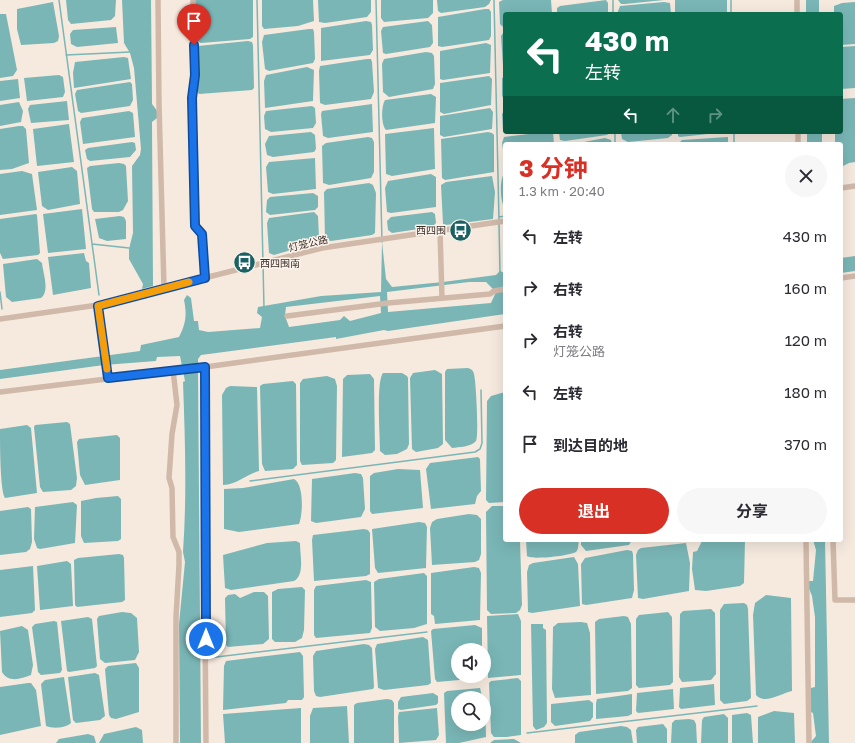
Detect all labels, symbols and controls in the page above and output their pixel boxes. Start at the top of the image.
pin [177,4,211,45]
icon: arrive [183,10,205,32]
text: 430 m [585,24,669,57]
icon: left [519,28,571,80]
text: 左转 [585,61,621,83]
icon: left [620,104,642,126]
icon: ahead [662,104,684,126]
icon: right [704,104,726,126]
text: 3 分钟 [519,153,588,182]
button: close [785,155,827,197]
text: 1.3 km · 20:40 [519,183,605,199]
bus stop icon: 西四围 [448,217,474,243]
place label: 西四围 [416,224,446,236]
icon: left [519,225,541,247]
text: 430 m [783,227,827,245]
text: 左转 [553,228,583,246]
street label: 灯笼公路 [287,233,329,253]
bus stop icon: 西四围南 [232,250,258,276]
place label: 西四围南 [260,257,300,269]
icon: right [519,277,541,299]
text: 160 m [784,279,827,297]
text: 右转 [553,280,583,298]
text: 右转 [553,322,583,340]
icon: right [519,329,541,351]
text: 120 m [785,331,827,349]
text: 灯笼公路 [553,343,605,359]
icon: left [519,381,541,403]
text: 180 m [784,383,827,401]
text: 左转 [553,384,583,402]
icon: arrive [519,433,541,455]
text: 370 m [784,435,827,453]
text: 到达目的地 [553,436,628,454]
button: 退出 [519,488,669,534]
button: 分享 [677,488,827,534]
position arrow [185,618,227,660]
map controls [451,643,491,731]
button: sound [451,643,491,683]
button: search [451,691,491,731]

